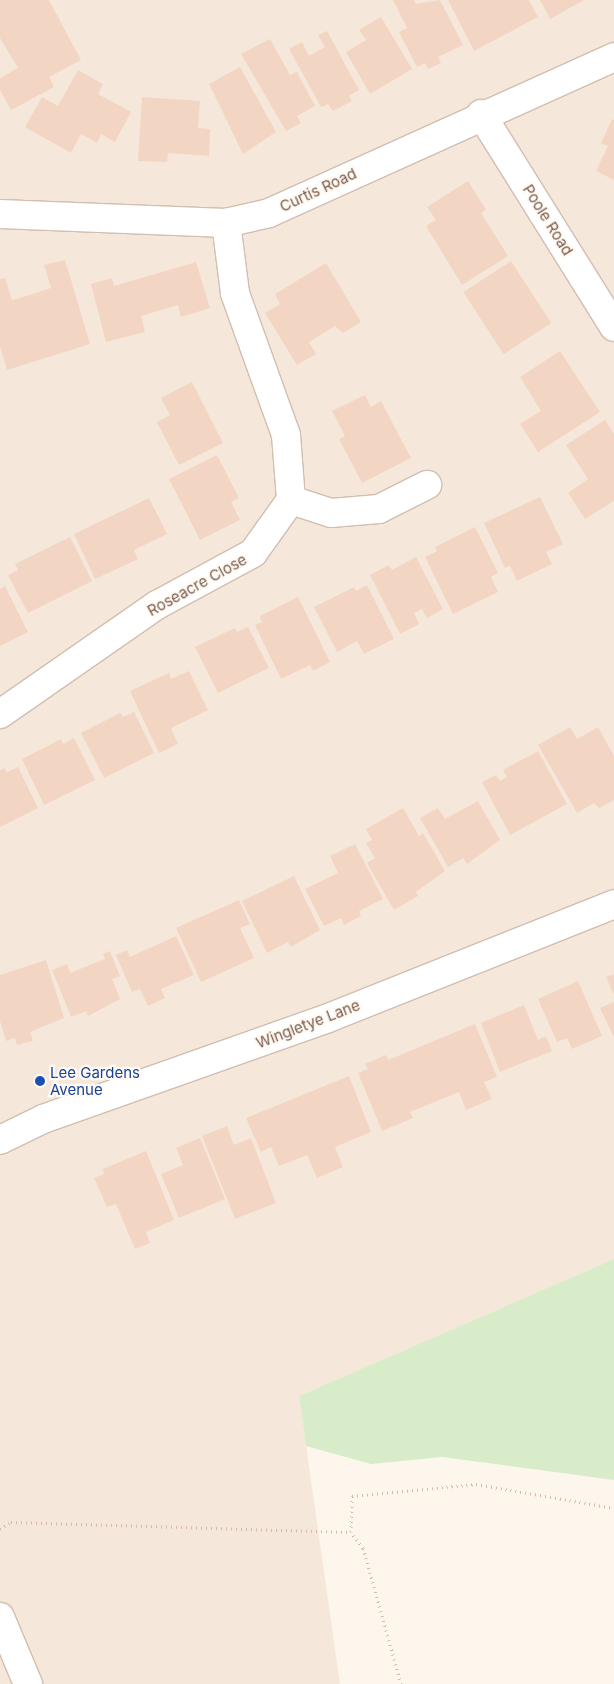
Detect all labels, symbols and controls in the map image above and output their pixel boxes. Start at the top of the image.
street label: Curtis Road [277,164,359,216]
street label: Poole Road [519,181,577,259]
street label: Roseacre Close [144,550,250,620]
street label: Wingletye Lane [254,996,362,1052]
place label: Lee Gardens Avenue [50,1063,140,1098]
marker: Lee Gardens Avenue [34,1075,46,1087]

